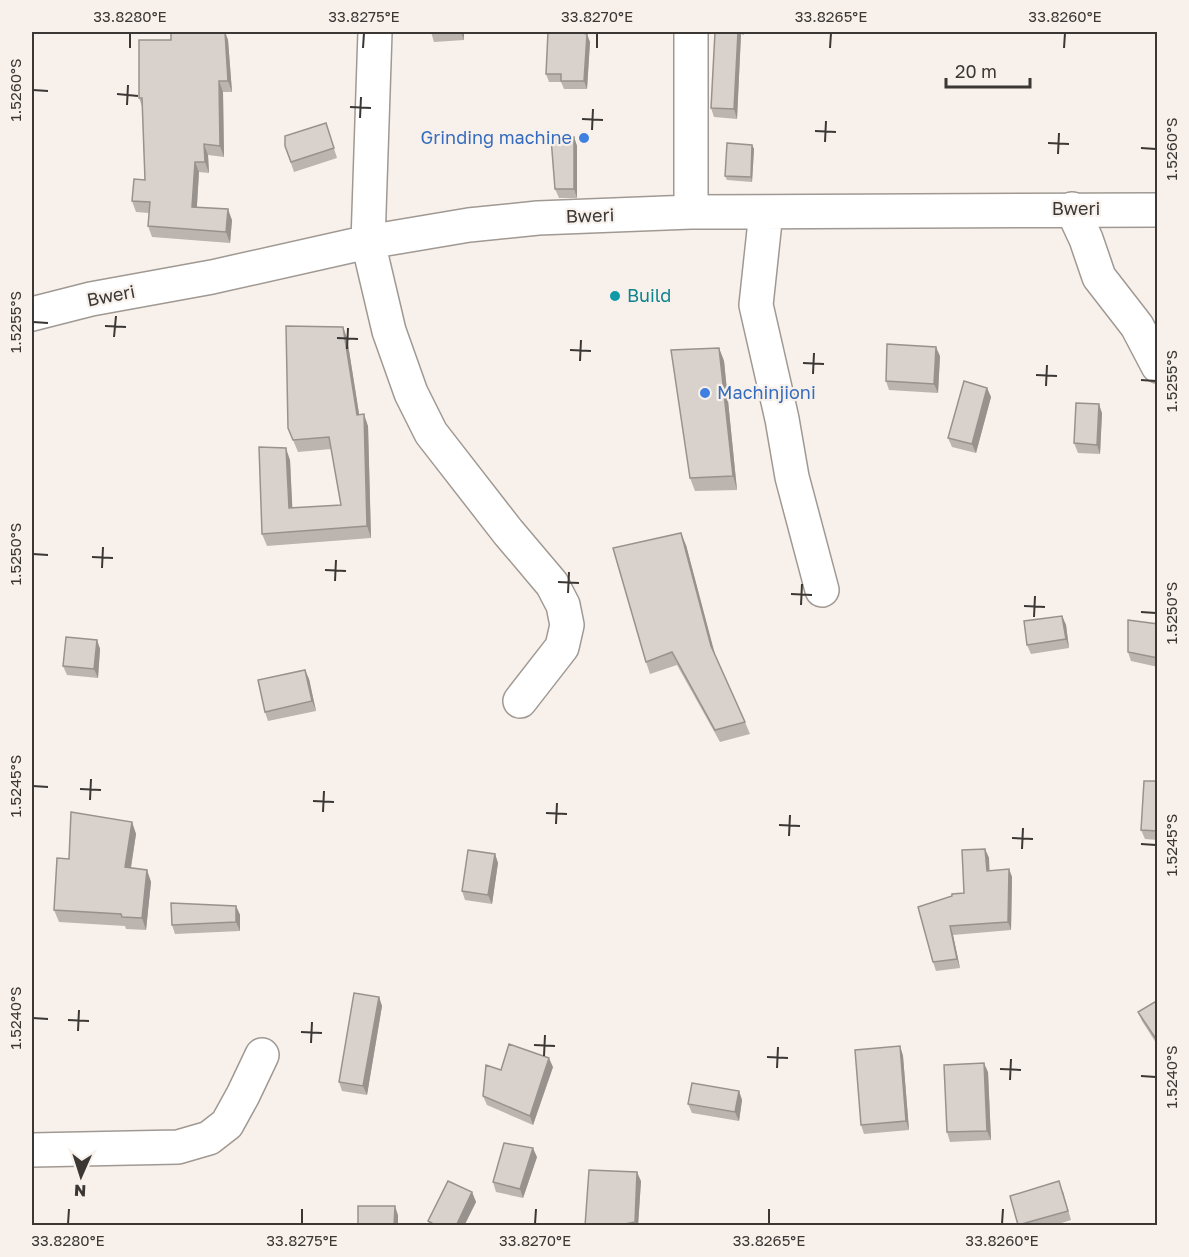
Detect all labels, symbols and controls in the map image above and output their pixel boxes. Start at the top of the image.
text: 33.8280°E [93,7,167,25]
text: 33.8275°E [328,7,400,25]
text: 33.8270°E [561,7,633,25]
text: 33.8265°E [795,7,867,25]
text: 33.8260°E [1028,7,1102,25]
scale bar [946,51,1030,89]
text: 1.5260°S [6,58,24,122]
text: 20 m [955,60,997,82]
text: 1.5260°S [1162,117,1180,181]
place label: Grinding machine [421,126,572,148]
marker: Grinding machine [577,131,591,145]
street label: Bweri [1052,197,1100,219]
street label: Bweri [565,203,615,227]
street label: Bweri [85,280,137,310]
place label: Build [627,284,671,306]
marker: Build [608,289,622,303]
text: 1.5255°S [6,291,24,353]
text: 1.5255°S [1162,350,1180,412]
place label: Machinjioni [717,381,816,403]
marker: Machinjioni [698,386,712,400]
text: 1.5250°S [6,523,24,585]
text: 1.5250°S [1162,582,1180,644]
text: 1.5245°S [6,755,24,817]
text: 1.5245°S [1162,814,1180,876]
text: 1.5240°S [6,986,24,1050]
text: 1.5240°S [1162,1045,1180,1109]
north arrow [51,1146,111,1206]
text: N [74,1181,87,1201]
text: 33.8280°E [31,1231,105,1249]
text: 33.8275°E [266,1231,338,1249]
text: 33.8270°E [499,1231,571,1249]
text: 33.8265°E [733,1231,805,1249]
text: 33.8260°E [965,1231,1039,1249]

